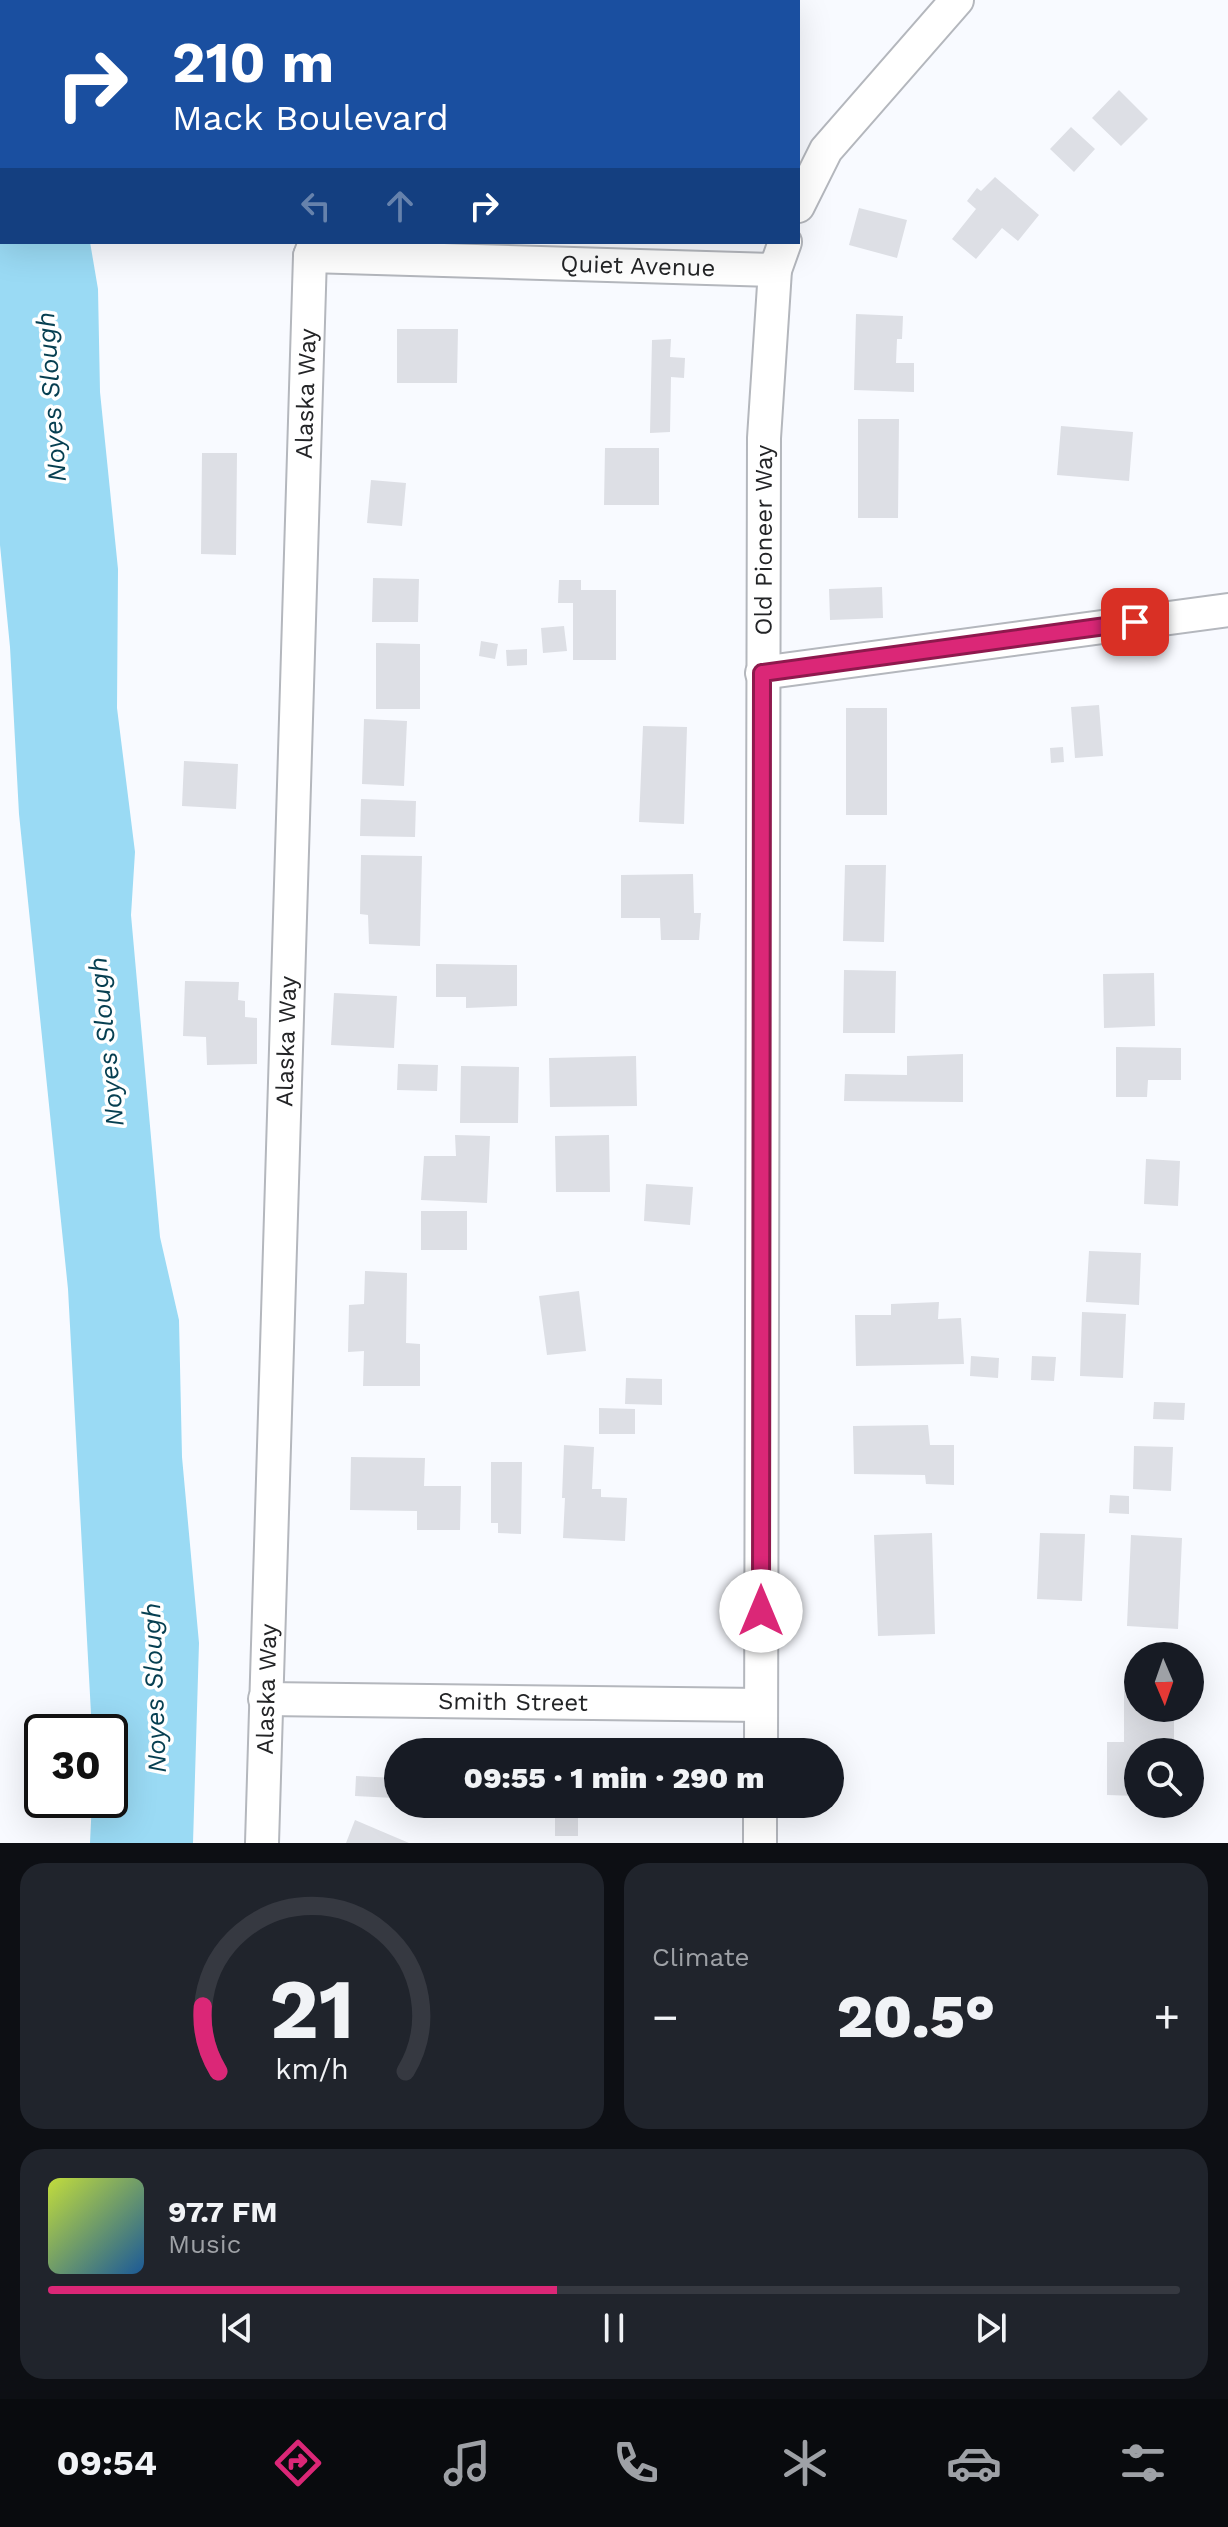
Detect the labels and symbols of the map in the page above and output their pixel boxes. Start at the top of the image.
street label: Quiet Avenue [560,250,716,282]
water label: Noyes Slough [30,311,72,483]
street label: Alaska Way [290,327,322,459]
street label: Old Pioneer Way [750,444,778,635]
pin [1101,588,1169,656]
water label: Noyes Slough [82,956,130,1128]
street label: Alaska Way [270,975,302,1107]
position arrow [719,1569,803,1653]
water label: Noyes Slough [136,1602,172,1774]
street label: Alaska Way [251,1623,283,1755]
north arrow [1124,1642,1204,1722]
street label: Smith Street [438,1687,588,1717]
speed limit sign: 30 [24,1714,128,1818]

